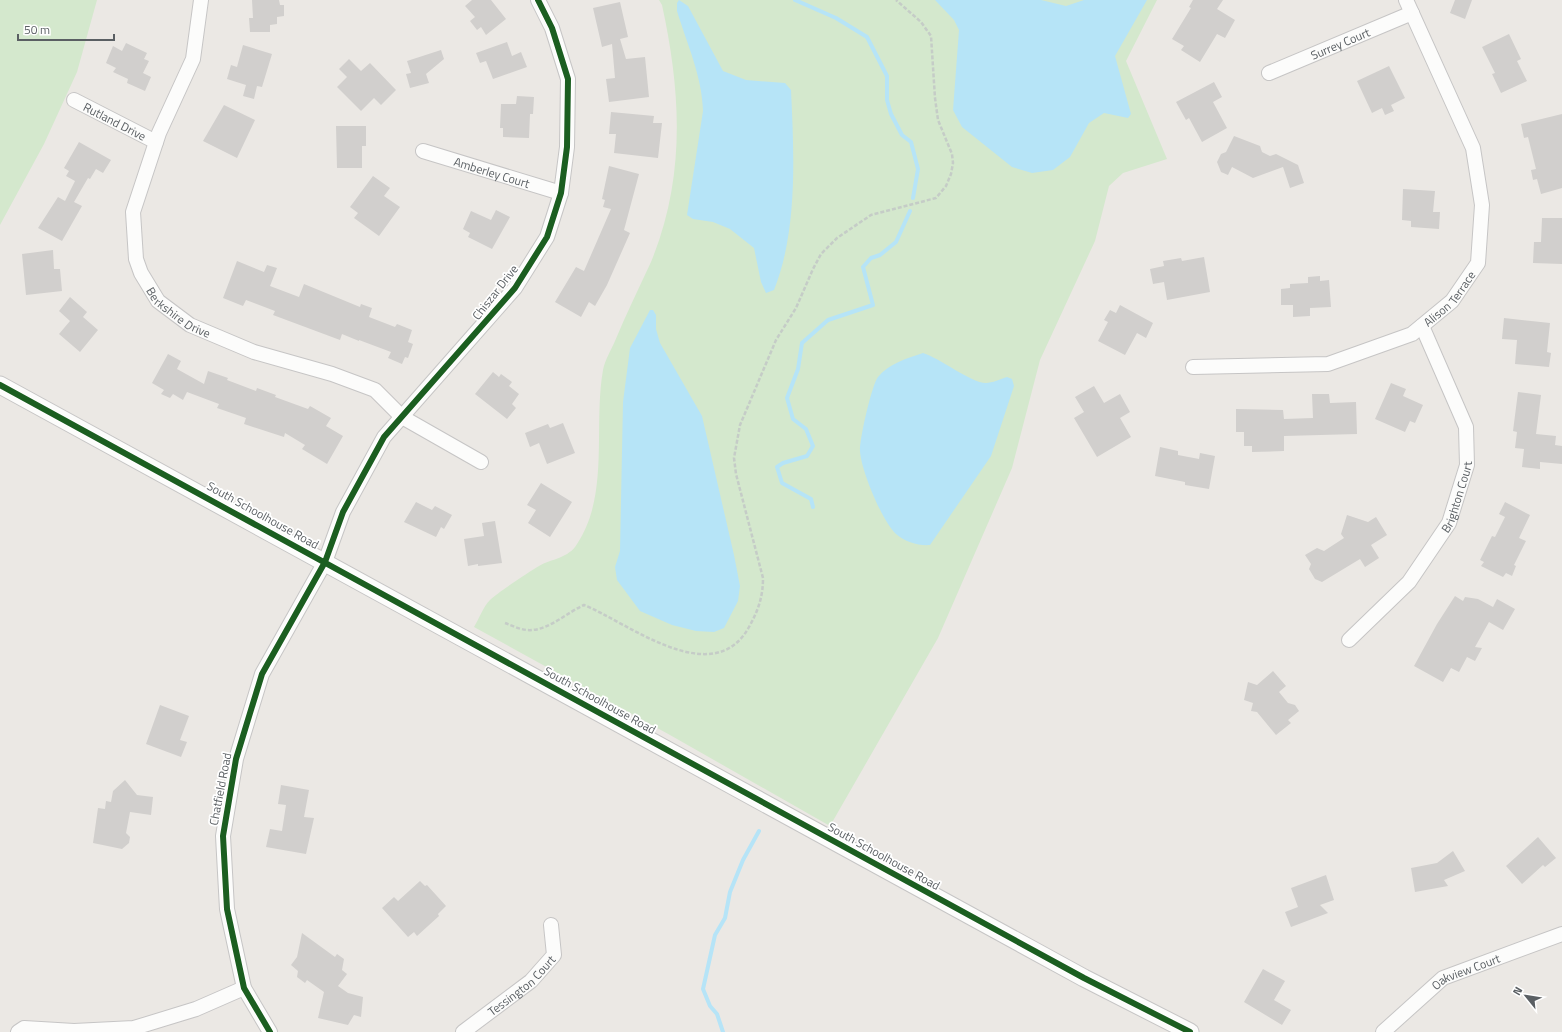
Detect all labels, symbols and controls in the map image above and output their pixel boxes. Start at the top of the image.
scale bar [18,16,114,42]
text: 50 m [24,20,50,39]
street label: Surrey Court [1307,22,1373,64]
street label: Rutland Drive [80,97,150,145]
street label: Amberley Court [452,151,533,193]
street label: Chiszar Drive [467,260,523,324]
street label: Alison Terrace [1419,267,1480,331]
street label: Berkshire Drive [142,283,214,342]
street label: Brighton Court [1436,460,1477,536]
street label: South Schoolhouse Road [203,476,323,554]
street label: South Schoolhouse Road [540,661,660,739]
street label: Chatfield Road [204,751,236,827]
street label: South Schoolhouse Road [824,817,944,895]
street label: Oakview Court [1427,948,1503,994]
street label: Tessington Court [483,950,560,1020]
north arrow [1506,976,1546,1016]
text: N [1509,984,1526,998]

